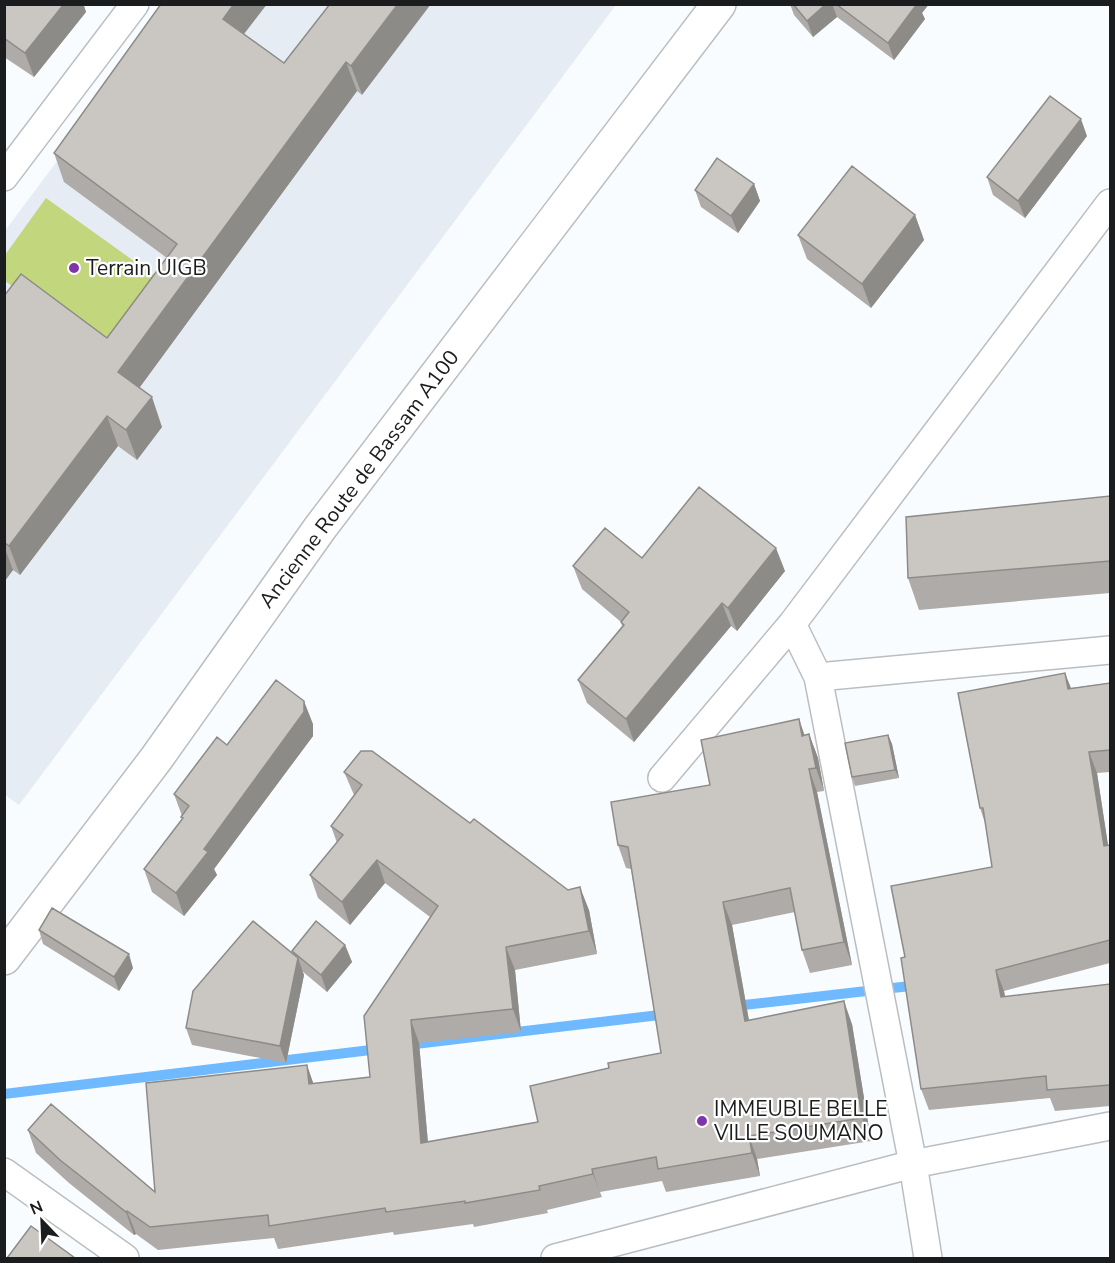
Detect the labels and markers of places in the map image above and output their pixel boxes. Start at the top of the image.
place label: Terrain UIGB [86,254,207,282]
marker: Terrain UIGB [67,261,81,275]
place label: IMMEUBLE BELLE VILLE SOUMANO [713,1095,888,1147]
marker: IMMEUBLE BELLE VILLE SOUMANO [695,1114,709,1128]

